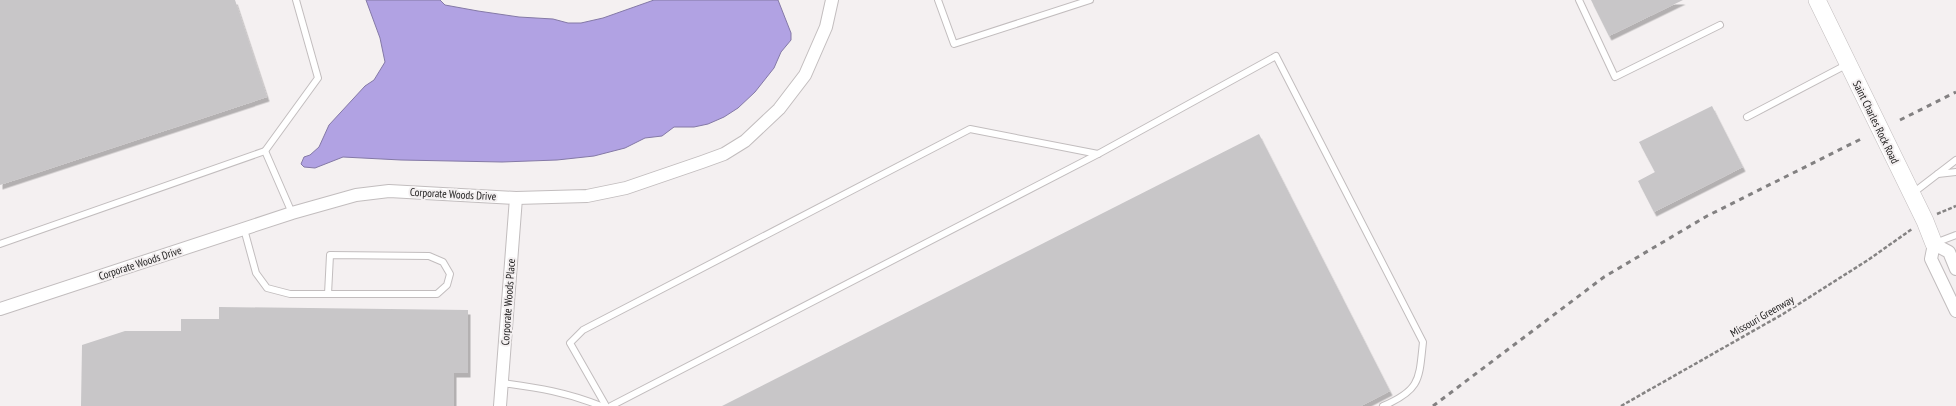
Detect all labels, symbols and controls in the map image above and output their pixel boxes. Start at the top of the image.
street label: Saint Charles Rock Road [1850,78,1902,166]
street label: Corporate Woods Drive [409,185,497,203]
street label: Corporate Woods Drive [97,243,184,283]
street label: Corporate Woods Place [498,258,518,346]
street label: Missouri Greenway [1728,292,1797,340]

